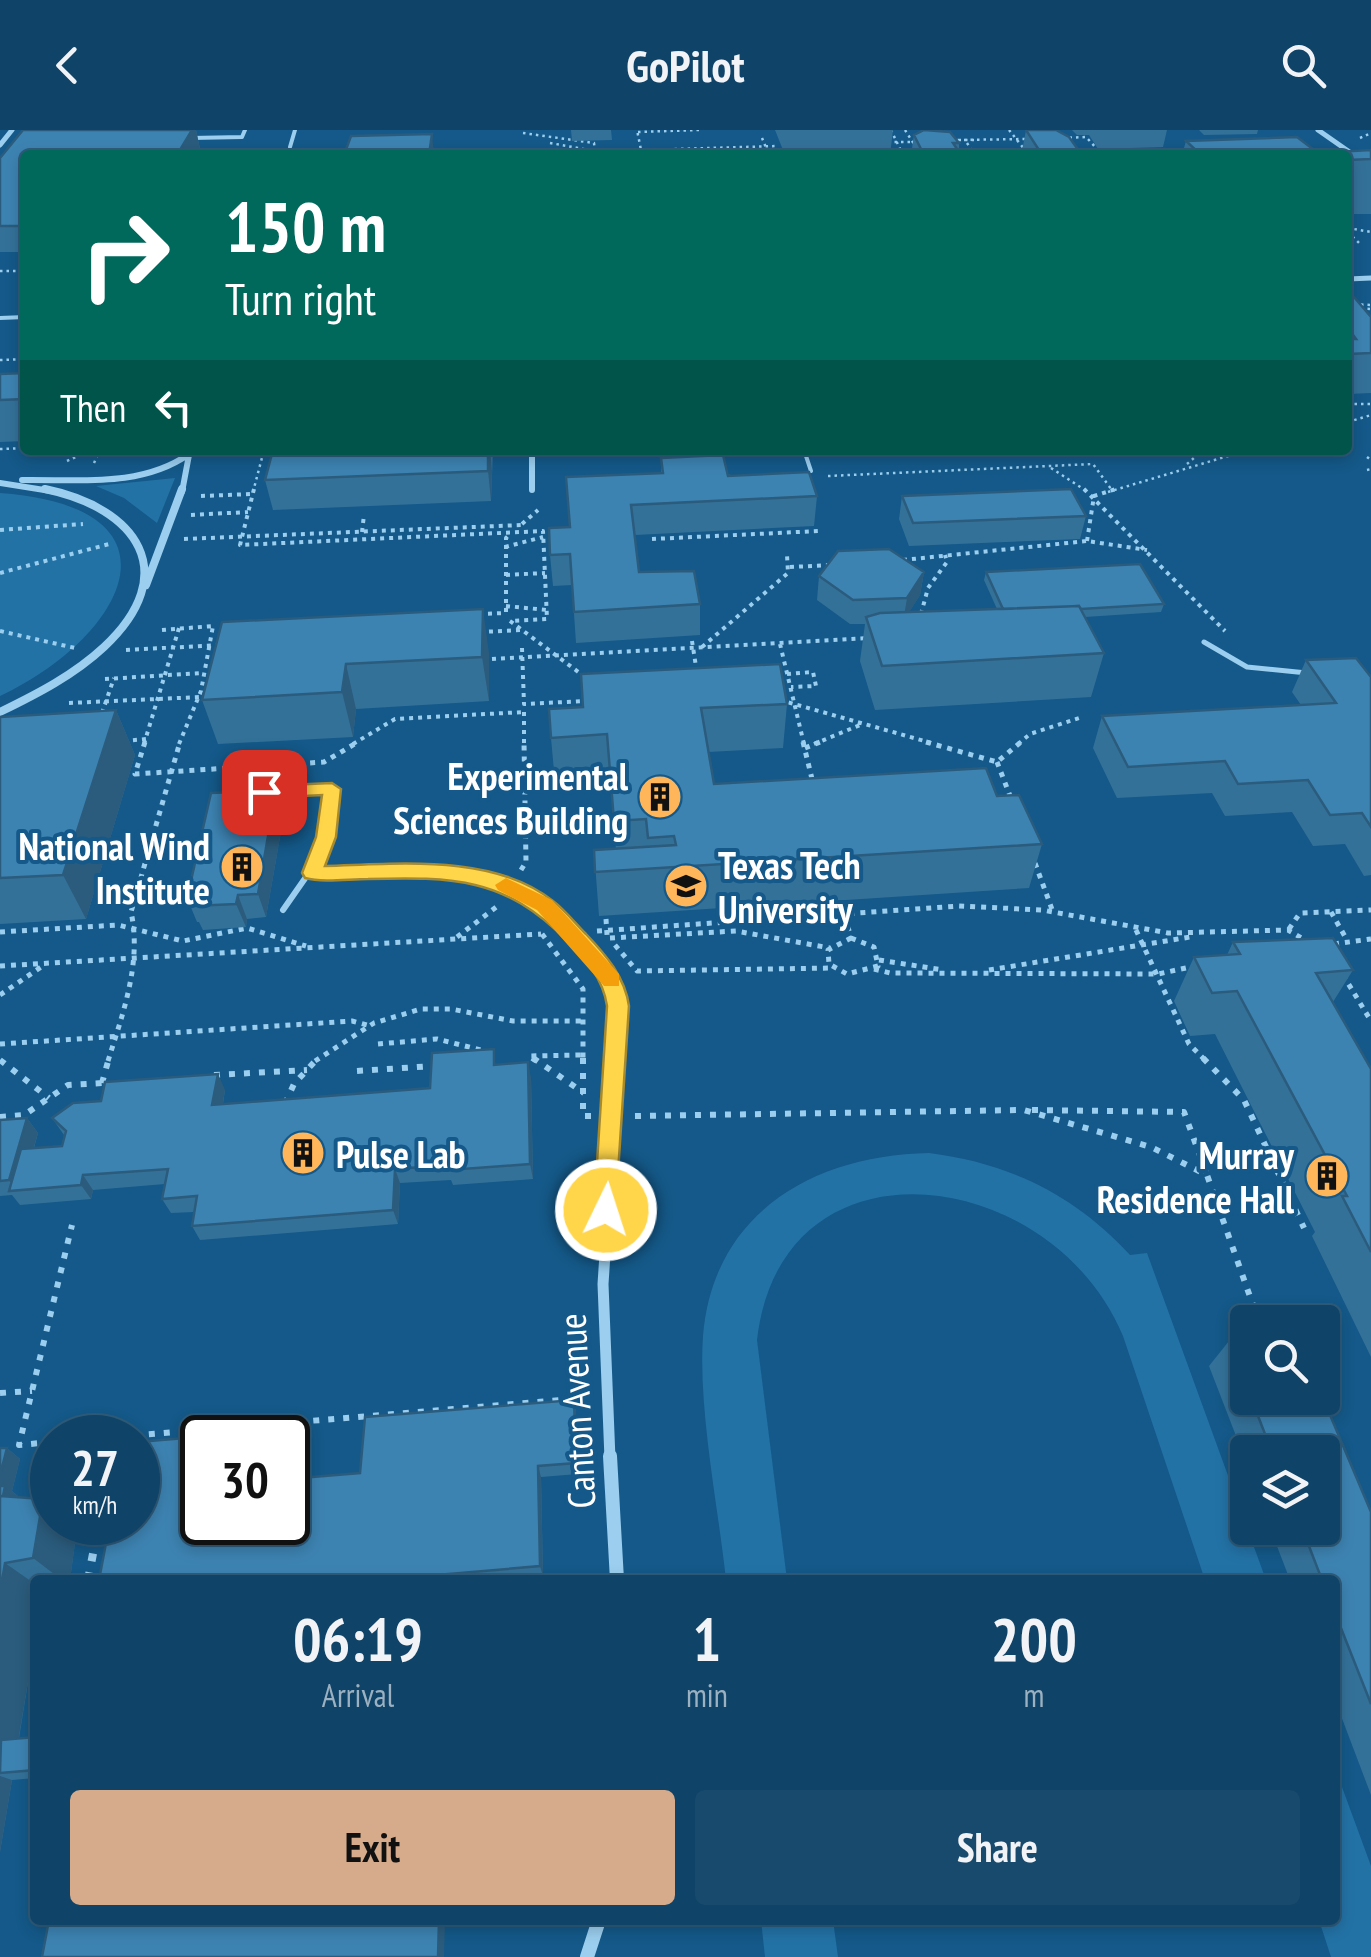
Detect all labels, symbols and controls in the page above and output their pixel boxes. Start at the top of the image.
text: GoPilot [626,36,745,94]
icon: back [40,38,95,93]
icon: search [1276,38,1331,93]
text: 150 m [225,181,386,271]
icon: right [60,190,190,320]
text: Turn right [225,269,376,327]
icon: left [146,380,201,435]
text: Then [60,383,126,432]
pin [222,750,307,835]
place label: Experimental Sciences Building [393,751,629,844]
icon: arrive [237,765,292,820]
building icon: Experimental Sciences Building [637,774,683,820]
place label: National Wind Institute [19,821,210,914]
place label: Texas Tech University [718,840,861,933]
building icon: National Wind Institute [219,844,265,890]
school or university icon: Texas Tech University [663,863,709,909]
place label: Pulse Lab [336,1129,465,1178]
building icon: Pulse Lab [280,1130,326,1176]
place label: Murray Residence Hall [1097,1130,1295,1223]
building icon: Murray Residence Hall [1304,1153,1350,1199]
position arrow [554,1158,658,1262]
map controls [1230,1305,1340,1545]
button: search [1230,1305,1340,1415]
street label: Canton Avenue [546,1312,606,1510]
speed limit sign: 30 [180,1415,310,1545]
text: 27 [71,1435,119,1500]
button: layers [1230,1435,1340,1545]
text: km/h [73,1489,117,1521]
text: 06:19 [293,1600,423,1678]
text: 1 [693,1600,721,1678]
text: 200 [991,1600,1077,1678]
text: Arrival [322,1674,394,1716]
text: min [686,1674,728,1716]
text: m [1023,1674,1044,1716]
button: Exit [70,1790,675,1905]
button: Share [695,1790,1300,1905]

